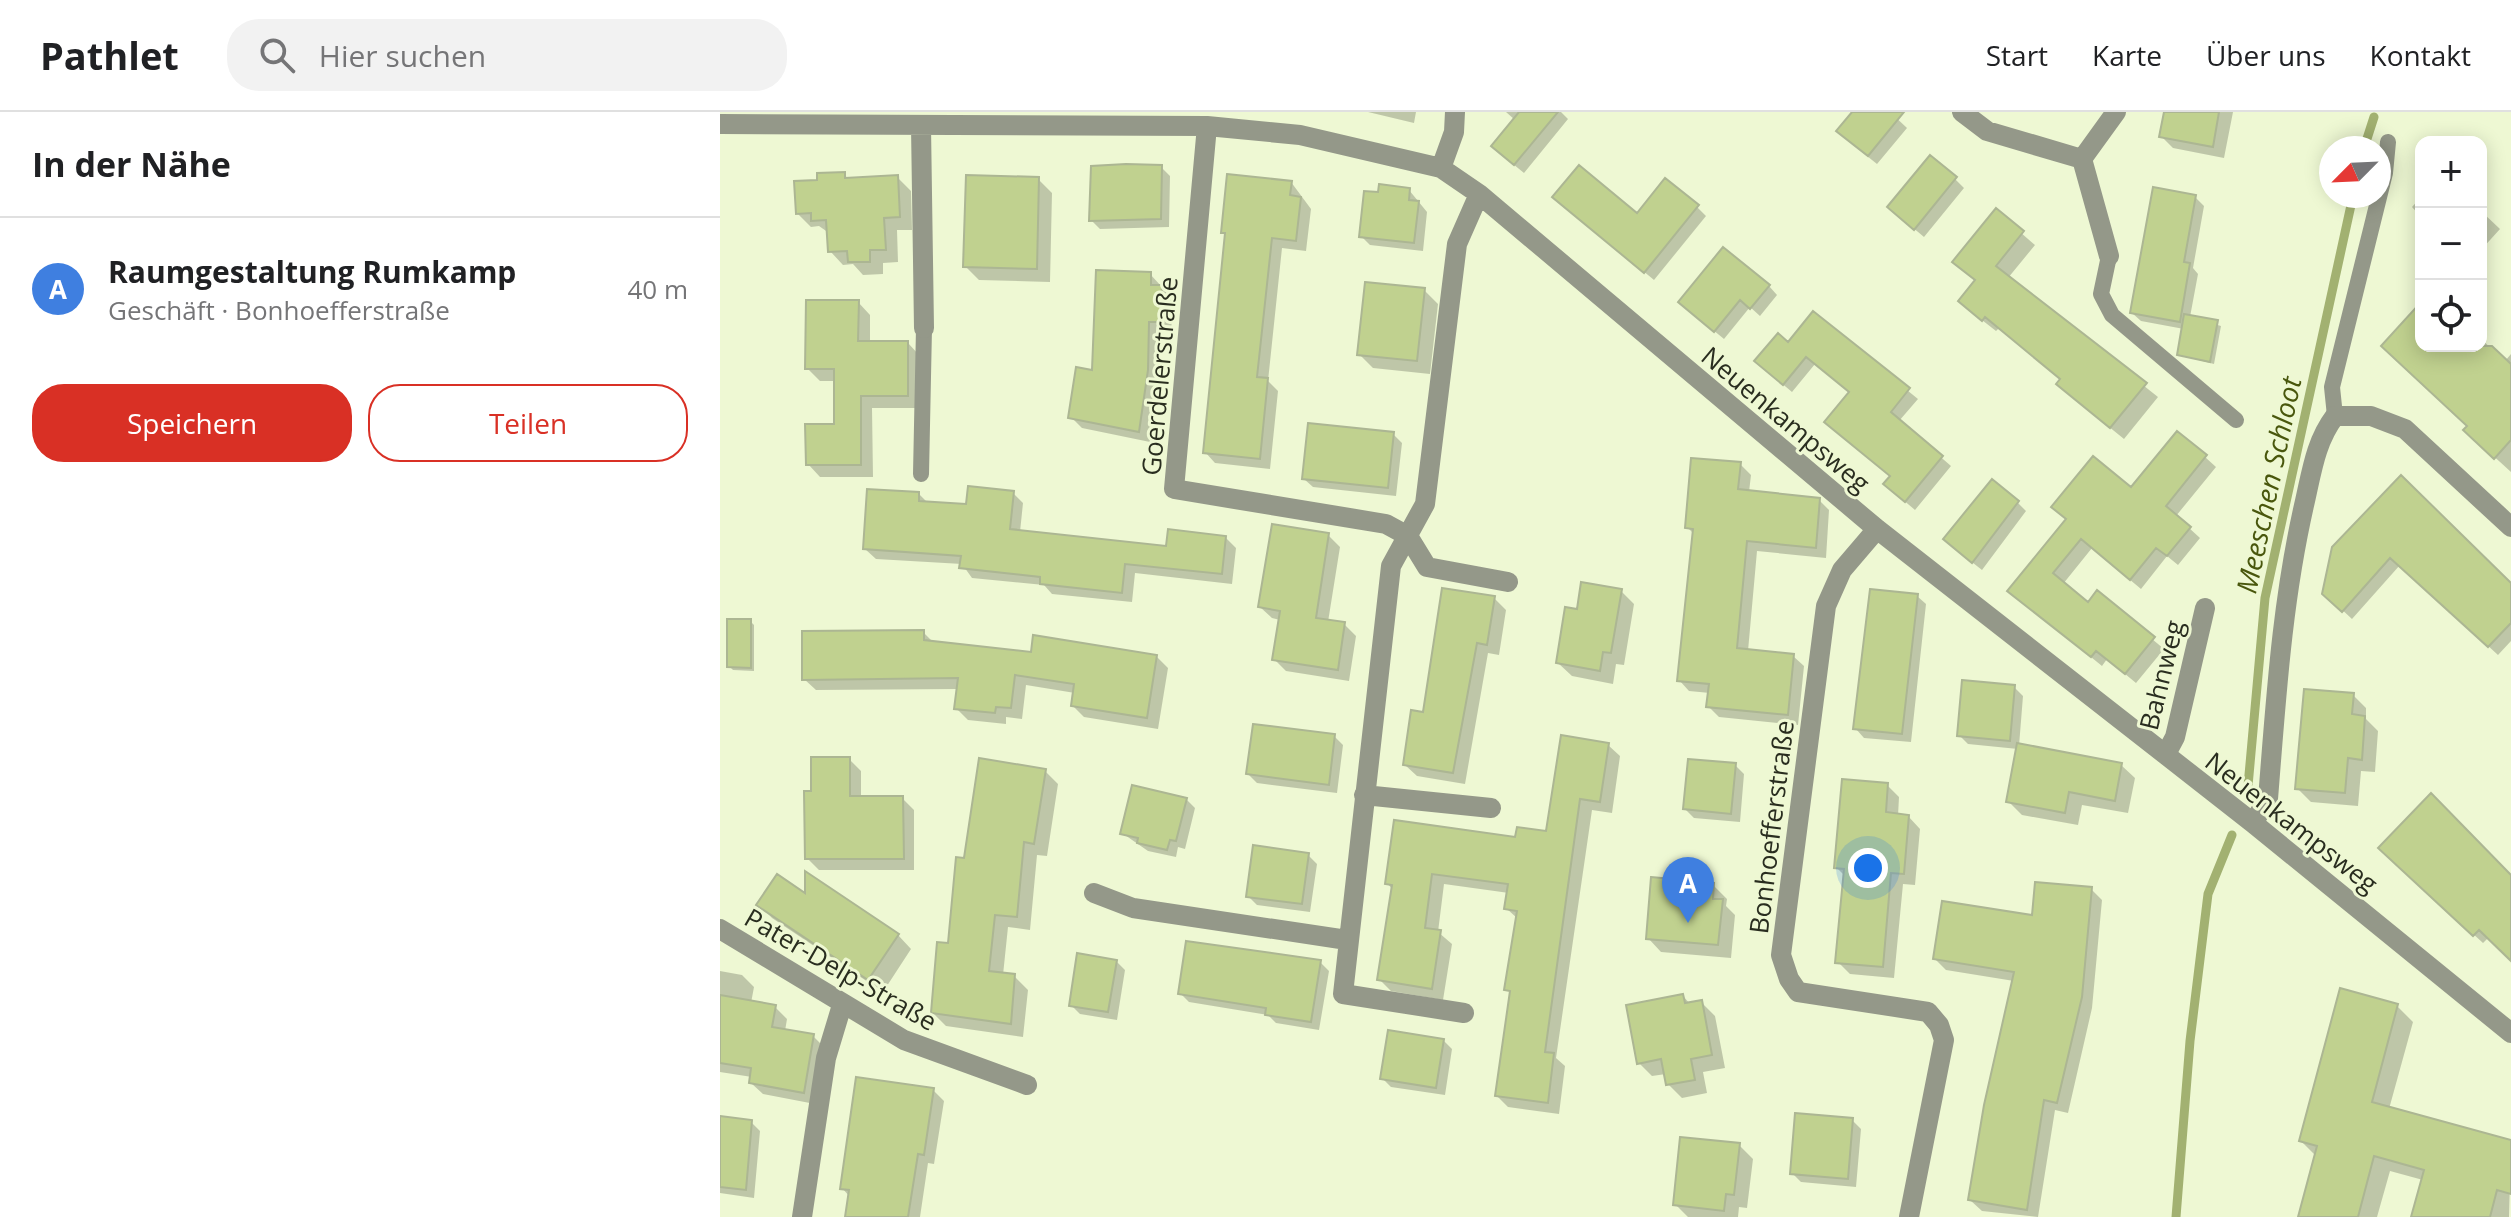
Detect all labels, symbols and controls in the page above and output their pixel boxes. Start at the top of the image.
search box [227,19,787,91]
text: Pathlet [40,29,179,81]
icon: search [255,33,299,77]
text: Hier suchen [319,35,486,76]
text: Start [1986,36,2048,74]
text: Karte [2092,36,2162,74]
text: Über uns [2206,36,2326,74]
text: Kontakt [2370,36,2471,74]
north arrow [2319,136,2391,208]
map controls [2415,136,2487,352]
button: + [2415,136,2487,208]
text: In der Nähe [32,141,231,187]
button: − [2415,208,2487,280]
text: Raumgestaltung Rumkamp [108,251,516,292]
text: A [49,271,67,307]
text: 40 m [627,271,688,307]
street label: Goerdelerstraße [1132,275,1186,477]
button: locate [2415,280,2487,352]
text: Geschäft · Bonhoefferstraße [108,292,450,328]
street label: Neuenkampsweg [1694,338,1878,500]
water label: Meeschen Schloot [2227,372,2310,597]
button: Speichern [32,384,352,462]
button: Teilen [368,384,688,462]
street label: Bahnweg [2130,616,2192,734]
street label: Bonhoefferstraße [1740,718,1802,936]
street label: Neuenkampsweg [2198,743,2386,901]
your location [1848,848,1888,888]
pin: A [1662,857,1714,923]
street label: Pater-Delp-Straße [738,899,944,1039]

